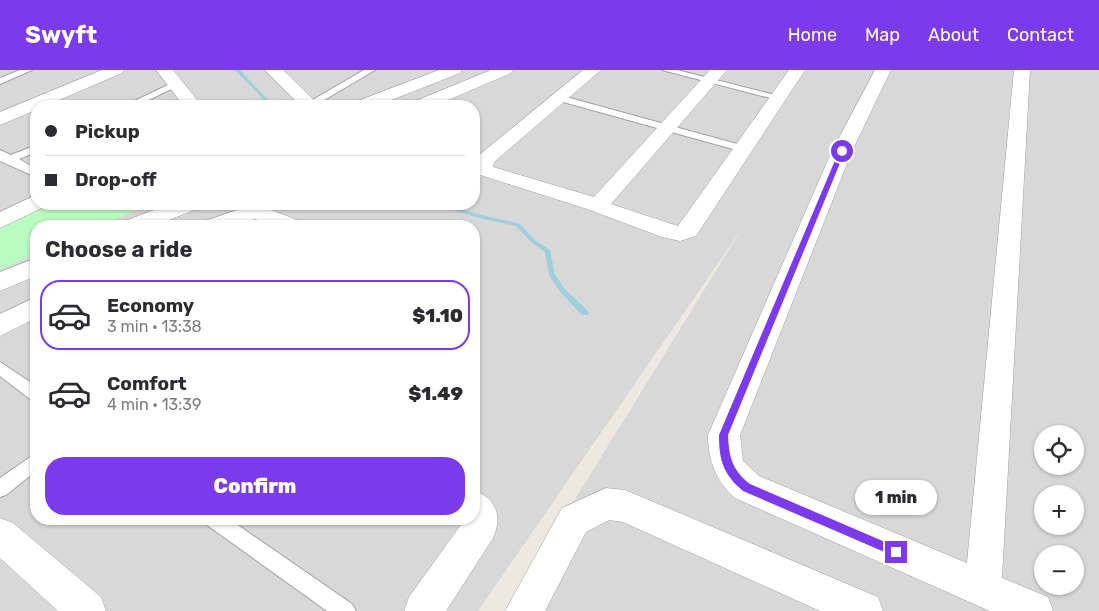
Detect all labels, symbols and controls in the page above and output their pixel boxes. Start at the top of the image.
text: Swyft [25,21,97,49]
text: Home [788,24,837,46]
text: Map [865,24,900,46]
text: About [928,24,979,46]
text: Contact [1007,24,1074,46]
text: Pickup [75,120,140,143]
route start [831,140,853,162]
text: Drop-off [75,168,157,191]
text: Choose a ride [45,236,192,263]
icon: car [47,293,92,338]
text: Economy [107,294,194,317]
text: $1.10 [412,304,463,327]
text: 3 min · 13:38 [107,317,202,336]
icon: car [47,371,92,416]
text: Comfort [107,372,187,395]
text: $1.49 [408,382,463,405]
text: 4 min · 13:39 [107,395,201,414]
map controls [1034,425,1084,595]
button: locate [1034,425,1084,475]
button: Confirm [45,457,465,515]
callout: 1 min [855,480,937,514]
button: + [1034,485,1084,535]
text: 1 min [875,488,917,507]
route end [885,541,907,563]
button: − [1034,545,1084,595]

